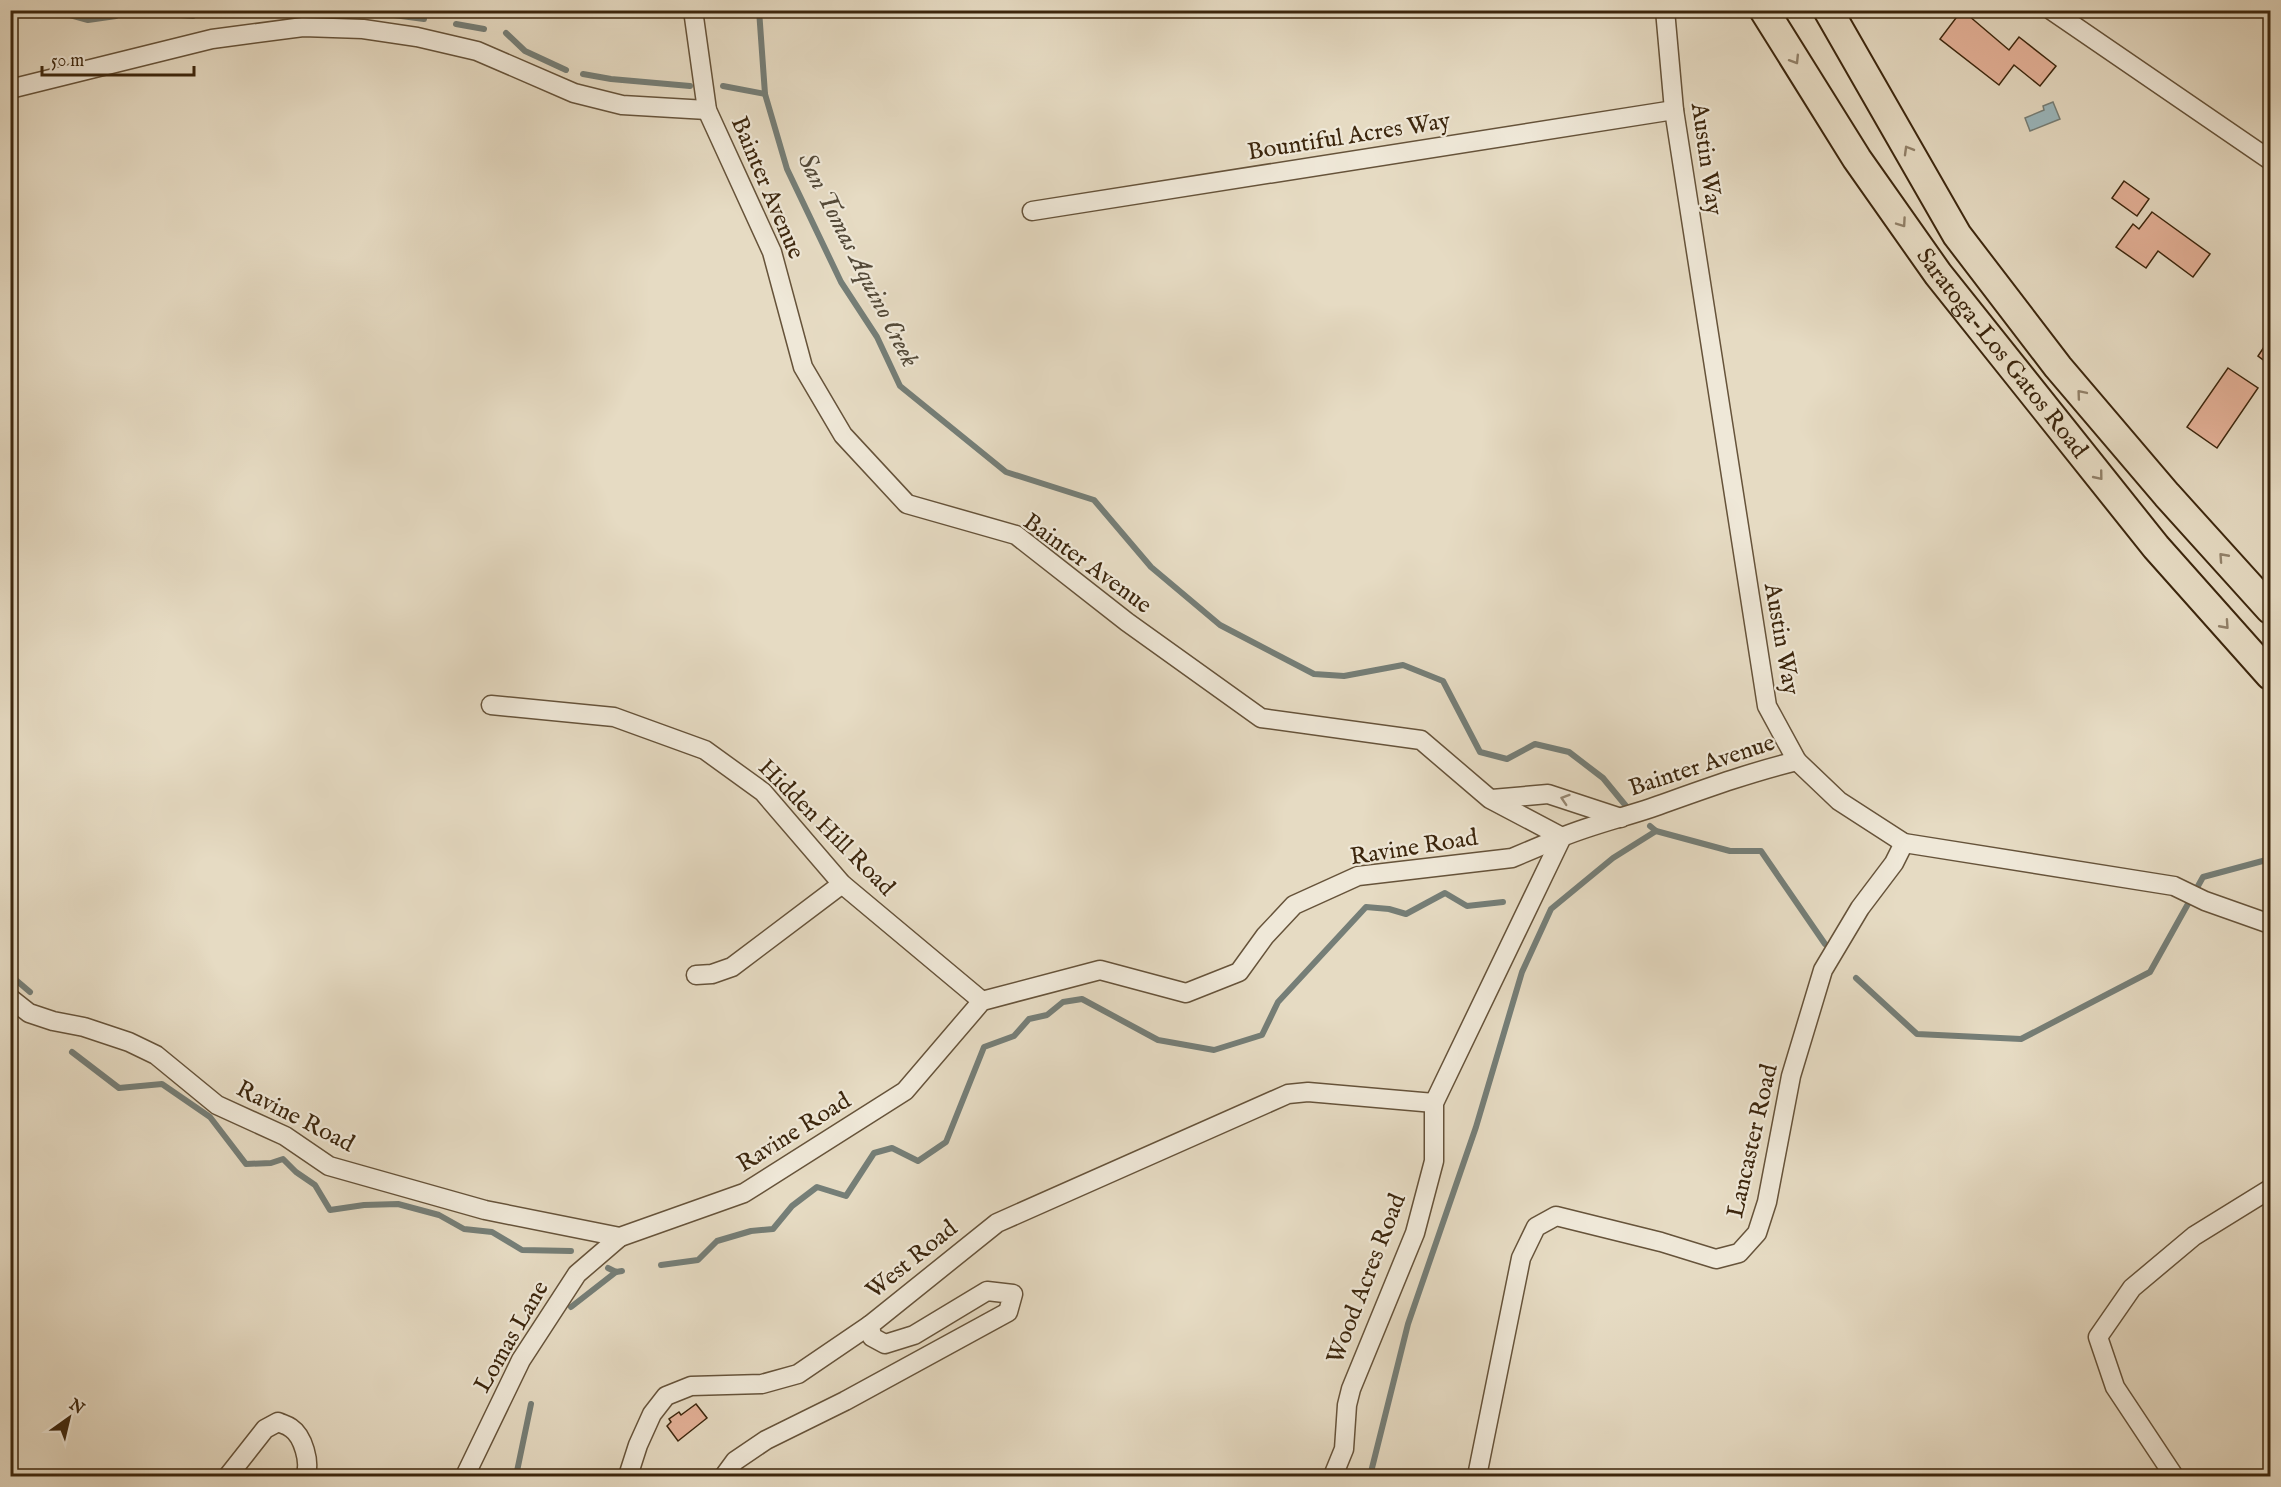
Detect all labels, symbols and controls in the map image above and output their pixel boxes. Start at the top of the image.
scale bar [42,39,194,77]
text: 50 m [51,50,84,73]
one-way arrow [1788,54,1800,64]
street label: Austin Way [1683,100,1729,217]
street label: Bountiful Acres Way [1245,106,1453,168]
street label: Bainter Avenue [723,112,811,264]
one-way arrow [1904,146,1916,156]
water label: San Tomas Aquino Creek [790,147,927,373]
one-way arrow [1895,216,1906,227]
street label: Saratoga-Los Gatos Road [1909,242,2095,465]
one-way arrow [2077,390,2088,401]
one-way arrow [2092,469,2103,480]
street label: Bainter Avenue [1016,507,1158,621]
one-way arrow [2219,553,2230,564]
street label: Austin Way [1756,580,1806,698]
one-way arrow [2218,618,2229,629]
street label: Bainter Avenue [1625,728,1779,804]
street label: Hidden Hill Road [751,753,901,903]
one-way arrow [1560,794,1571,807]
street label: Ravine Road [1348,823,1480,873]
street label: Lancaster Road [1720,1061,1786,1221]
street label: Ravine Road [231,1074,360,1160]
street label: Ravine Road [731,1086,857,1180]
street label: Wood Acres Road [1320,1189,1414,1368]
street label: West Road [860,1214,964,1306]
street label: Lomas Lane [468,1276,556,1398]
north arrow [39,1388,99,1448]
text: N [64,1395,88,1419]

